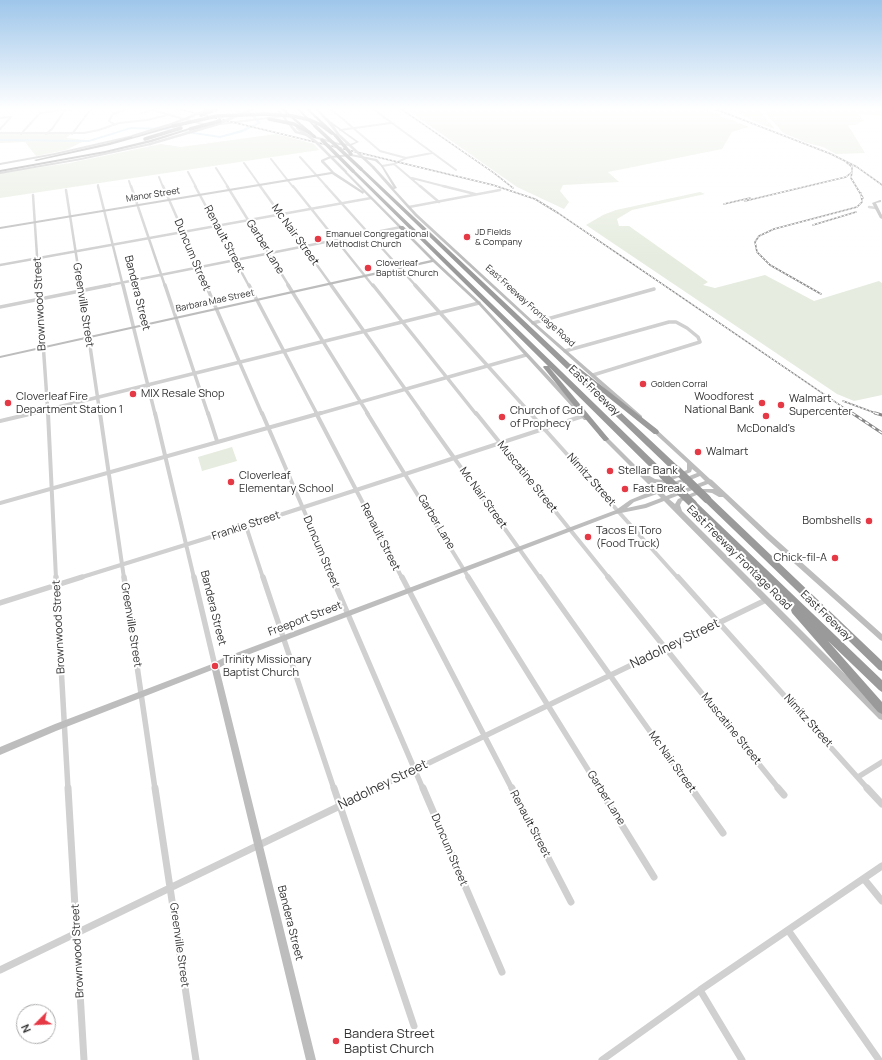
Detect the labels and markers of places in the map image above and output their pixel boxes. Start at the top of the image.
place label: JD Fields & Company [475,227,522,248]
place label: Emanuel Congregational Methodist Church [326,229,428,250]
marker: JD Fields & Company [462,232,472,242]
marker: Emanuel Congregational Methodist Church [313,234,323,244]
place label: Cloverleaf Baptist Church [376,258,438,279]
marker: Cloverleaf Baptist Church [363,263,373,273]
marker: Golden Corral [638,379,648,389]
place label: Golden Corral [651,379,708,389]
place label: MIX Resale Shop [141,387,224,401]
marker: MIX Resale Shop [128,389,138,399]
place label: Cloverleaf Fire Department Station 1 [16,390,123,416]
place label: Woodforest National Bank [685,390,754,416]
place label: Walmart Supercenter [789,392,852,418]
marker: Cloverleaf Fire Department Station 1 [3,398,13,408]
marker: Woodforest National Bank [757,398,767,408]
marker: Walmart Supercenter [776,400,786,410]
place label: Church of God of Prophecy [510,404,583,430]
marker: McDonald's [761,411,771,421]
marker: Church of God of Prophecy [497,412,507,422]
place label: McDonald's [737,422,795,436]
place label: Walmart [706,445,748,459]
marker: Walmart [693,447,703,457]
place label: Stellar Bank [618,464,678,478]
marker: Stellar Bank [605,466,615,476]
place label: Cloverleaf Elementary School [239,469,334,495]
marker: Cloverleaf Elementary School [226,477,236,487]
place label: Fast Break [633,482,685,496]
marker: Fast Break [620,484,630,494]
place label: Bombshells [802,514,861,528]
marker: Bombshells [864,516,874,526]
place label: Tacos El Toro (Food Truck) [596,524,662,550]
marker: Tacos El Toro (Food Truck) [583,532,593,542]
place label: Chick-fil-A [774,551,827,565]
marker: Chick-fil-A [830,553,840,563]
place label: Trinity Missionary Baptist Church [223,653,312,679]
marker: Trinity Missionary Baptist Church [210,661,220,671]
place label: Bandera Street Baptist Church [344,1026,435,1057]
marker: Bandera Street Baptist Church [331,1036,341,1046]

